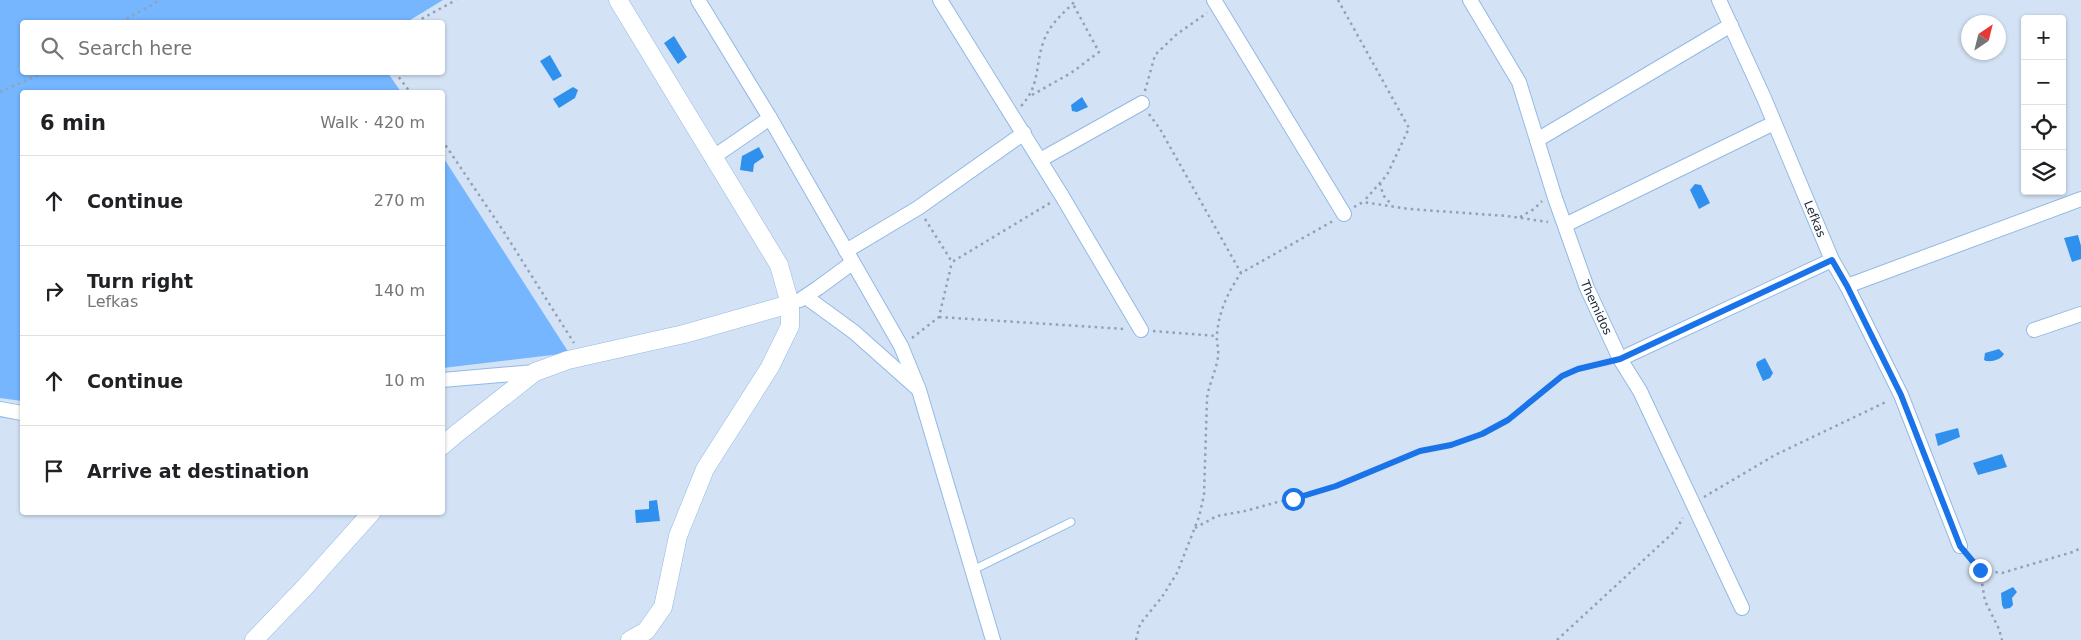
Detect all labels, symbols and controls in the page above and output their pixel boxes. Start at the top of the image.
north arrow [1961,15,2006,60]
map controls [2021,15,2066,195]
button: + [2021,15,2066,60]
search box [20,20,445,75]
icon: search [38,34,66,62]
text: Search here [78,37,192,59]
button: − [2021,60,2066,105]
button: locate [2021,105,2066,150]
text: 6 min [40,111,106,135]
text: Walk · 420 m [320,113,425,132]
button: layers [2021,150,2066,195]
icon: ahead [40,187,68,215]
text: Continue [87,190,183,212]
text: 270 m [374,191,425,210]
street label: Lefkas [1801,198,1829,239]
text: Turn right [87,270,193,292]
icon: right [40,277,68,305]
street label: Themidos [1577,277,1615,337]
text: 140 m [374,281,425,300]
text: Lefkas [87,292,138,311]
icon: ahead [40,367,68,395]
text: Continue [87,370,183,392]
text: 10 m [384,371,425,390]
icon: arrive [40,457,68,485]
text: Arrive at destination [87,460,309,482]
route start [1282,488,1305,511]
route end [1969,559,1992,582]

